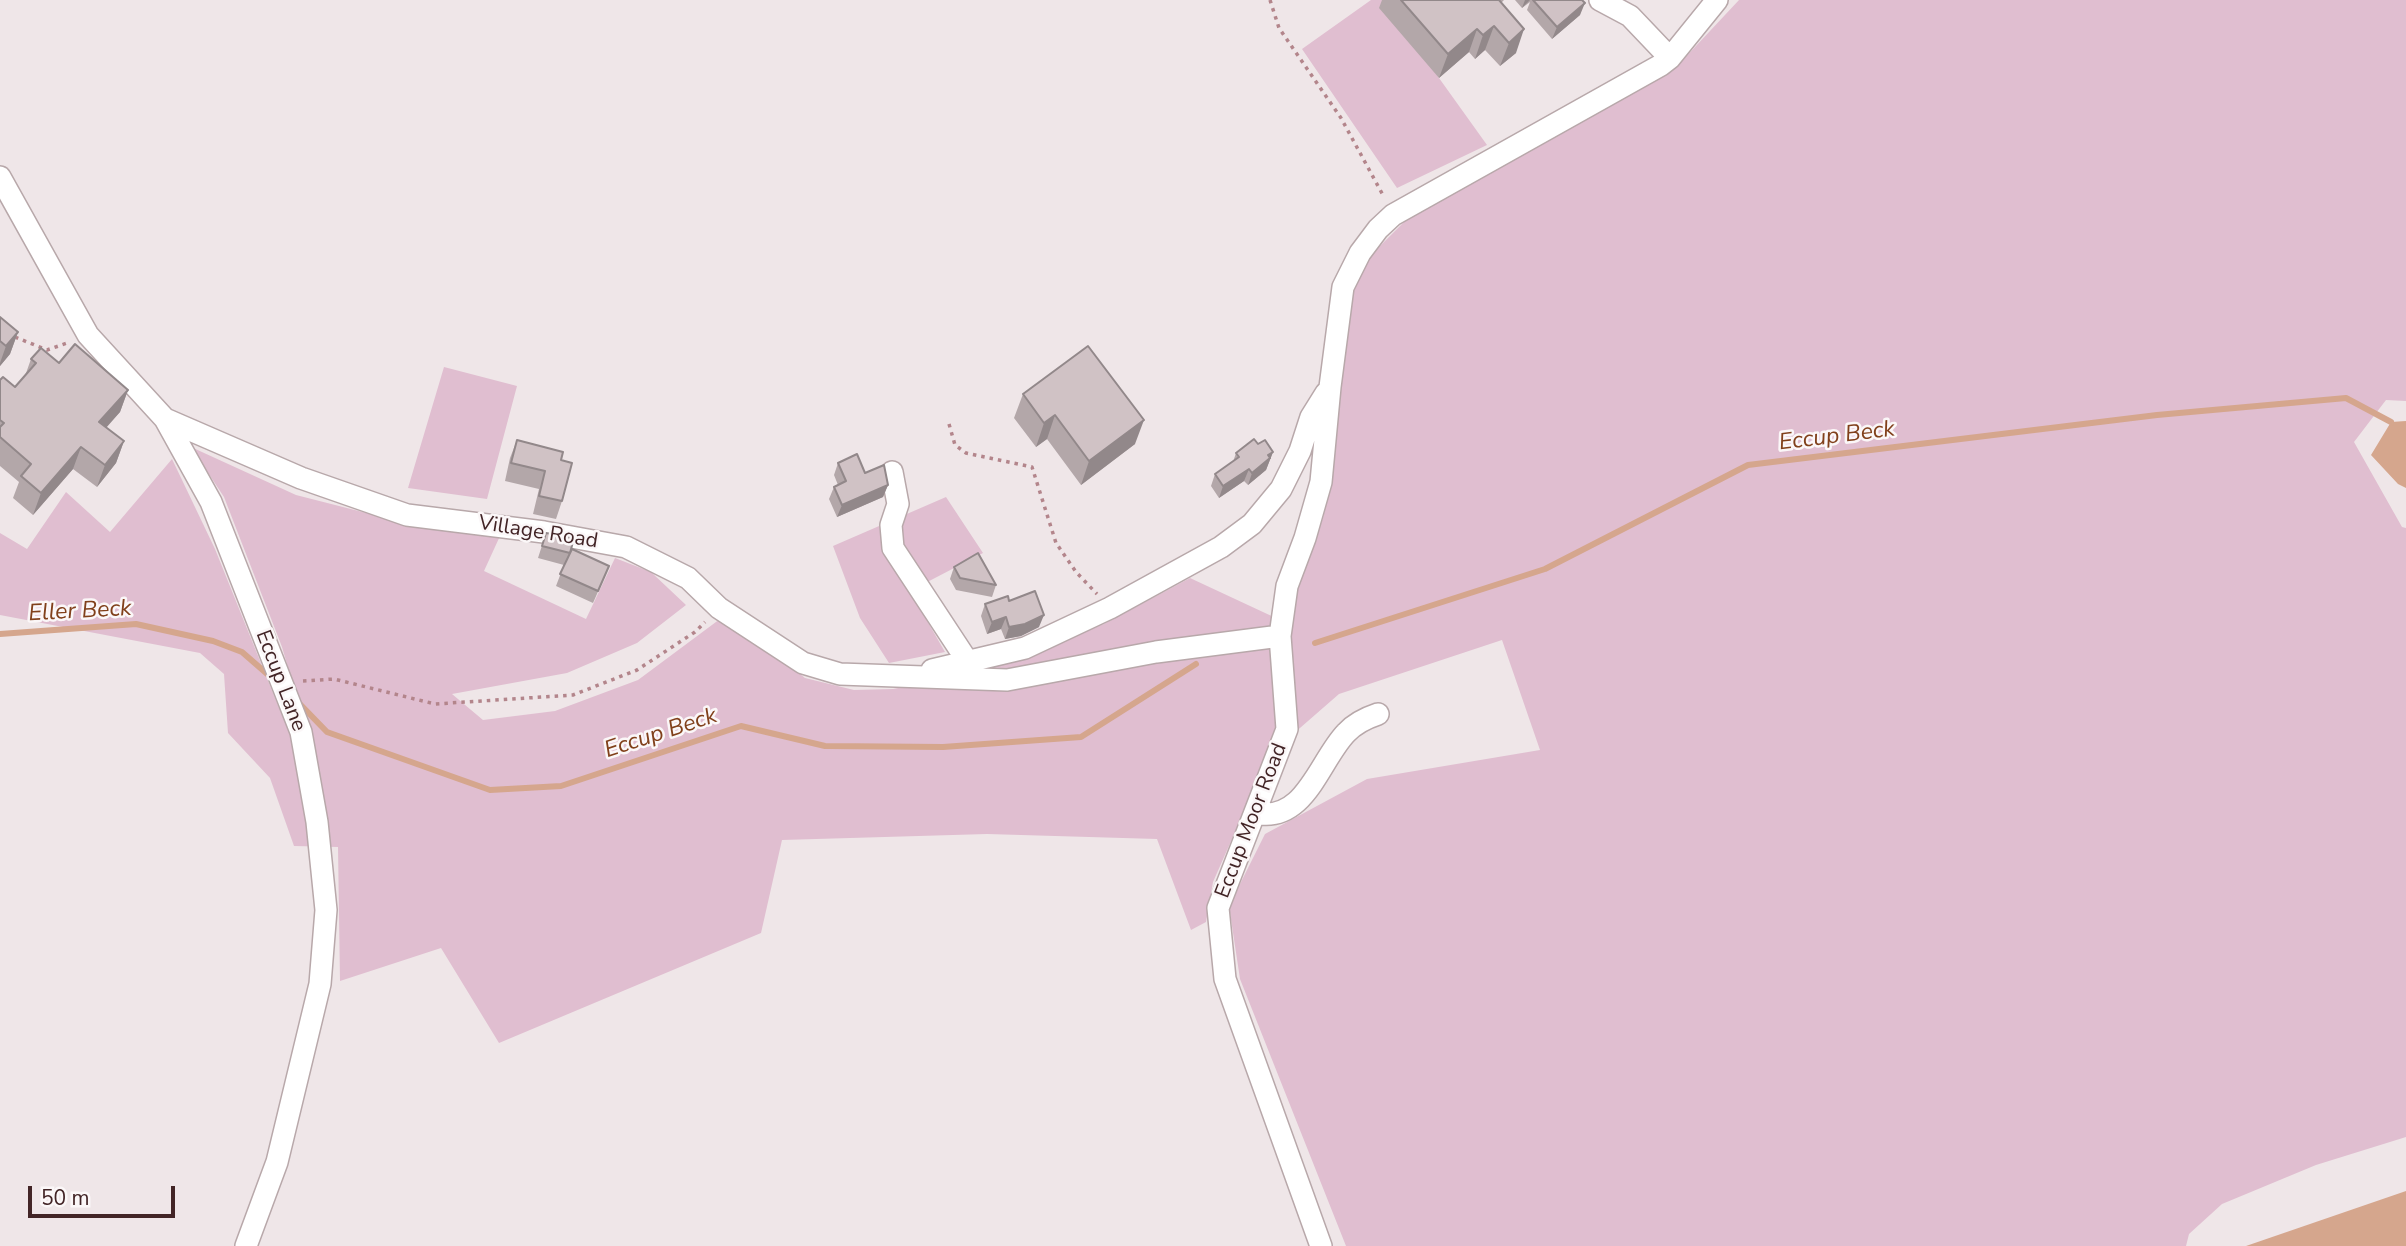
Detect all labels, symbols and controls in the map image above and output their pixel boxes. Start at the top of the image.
water label: Eccup Beck [1777,416,1897,458]
street label: Village Road [476,511,600,555]
water label: Eller Beck [28,596,132,628]
street label: Eccup Lane [249,627,311,735]
water label: Eccup Beck [601,703,721,765]
street label: Eccup Moor Road [1211,740,1293,902]
scale bar [32,1172,178,1216]
text: 50 m [41,1184,90,1212]

